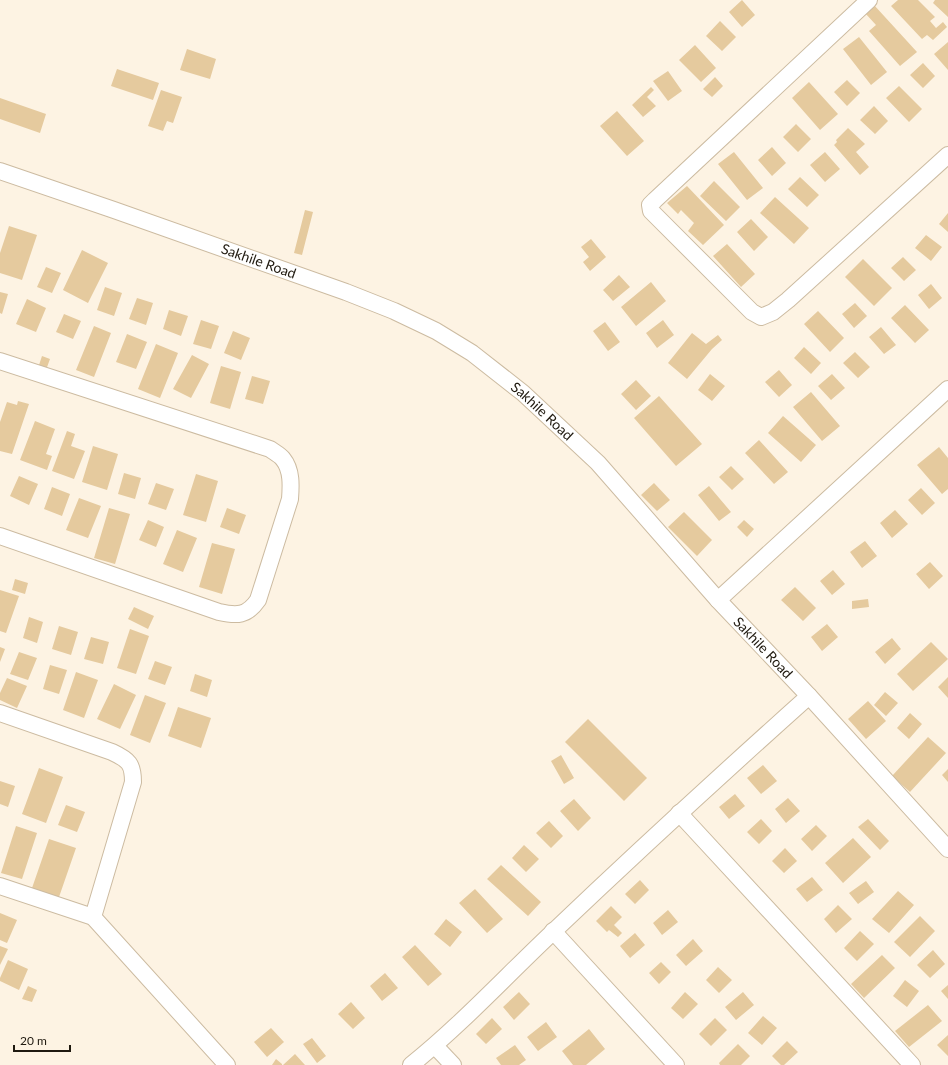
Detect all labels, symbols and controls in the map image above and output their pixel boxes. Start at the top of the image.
street label: Sakhile Road [219,240,299,282]
street label: Sakhile Road [508,378,577,443]
street label: Sakhile Road [730,613,797,681]
scale bar [14,1027,70,1053]
text: 20 m [20,1033,47,1048]

